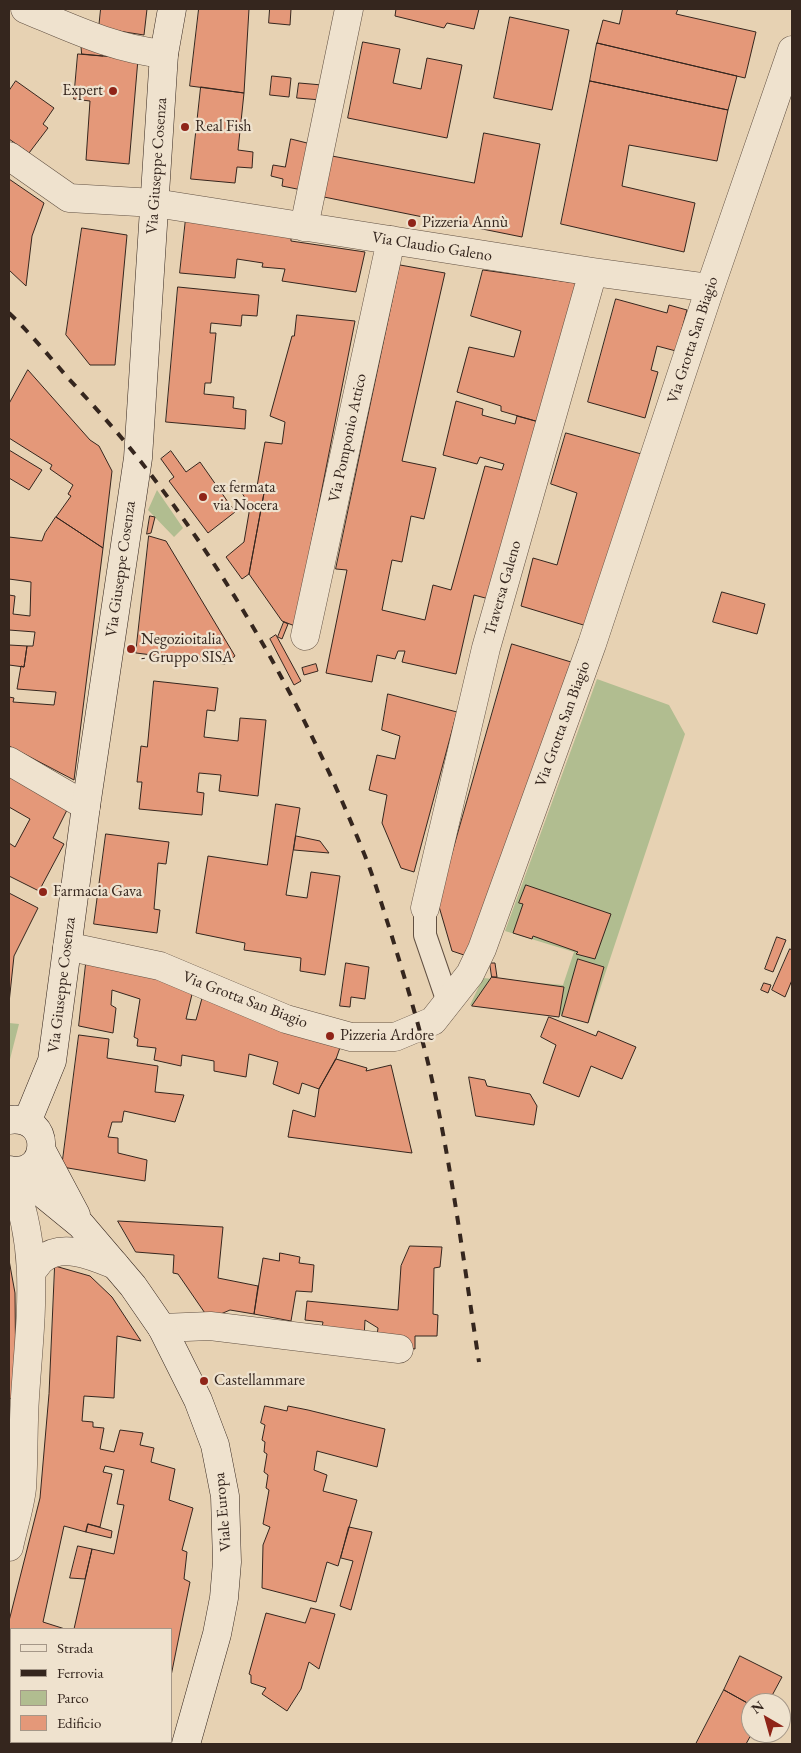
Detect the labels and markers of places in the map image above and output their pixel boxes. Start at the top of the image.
place label: Expert [62,81,103,101]
marker: Expert [107,85,119,97]
place label: Real Fish [195,117,252,137]
marker: Real Fish [179,121,191,133]
place label: Pizzeria Annù [422,213,508,233]
marker: Pizzeria Annù [406,217,418,229]
place label: ex fermata via Nocera [213,478,278,516]
marker: ex fermata via Nocera [197,491,209,503]
place label: Negozioitalia - Gruppo SISA [141,630,233,668]
marker: Negozioitalia - Gruppo SISA [125,643,137,655]
place label: Farmacia Gava [53,882,142,902]
marker: Farmacia Gava [37,886,49,898]
place label: Pizzeria Ardore [340,1026,434,1046]
marker: Pizzeria Ardore [324,1030,336,1042]
place label: Castellammare [214,1371,305,1391]
marker: Castellammare [198,1375,210,1387]

